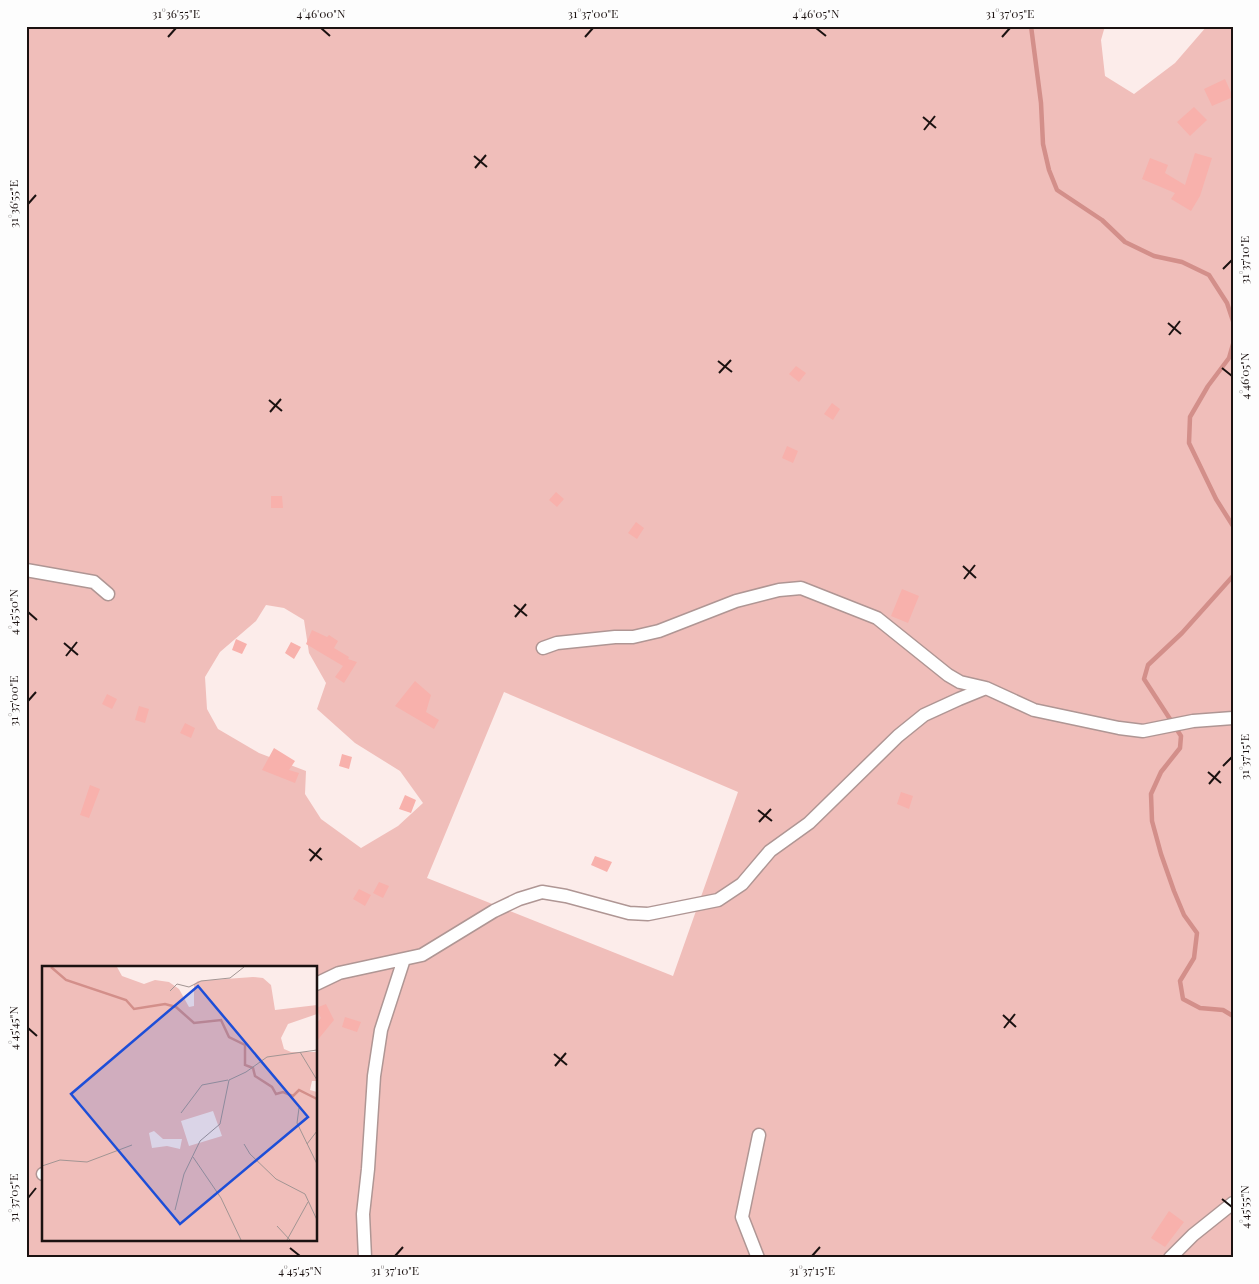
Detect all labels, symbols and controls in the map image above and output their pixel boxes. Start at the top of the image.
text: 31°36'55"E [152,5,200,21]
text: 4°46'00"N [297,5,346,21]
text: 31°37'00"E [568,5,618,21]
text: 4°46'05"N [793,5,840,21]
text: 31°37'05"E [986,5,1034,21]
text: 31°36'55"E [5,180,21,228]
text: 31°37'10"E [1236,236,1252,284]
text: 4°46'05"N [1236,352,1252,399]
text: 4°45'50"N [5,589,21,635]
text: 31°37'00"E [5,676,21,726]
text: 31°37'15"E [1236,734,1252,780]
inset map [42,966,318,1242]
text: 4°45'45"N [5,1006,21,1050]
text: 31°37'05"E [5,1174,21,1222]
text: 4°45'55"N [1236,1185,1252,1229]
text: 4°45'45"N [278,1262,322,1278]
text: 31°37'10"E [371,1262,419,1278]
text: 31°37'15"E [789,1262,835,1278]

